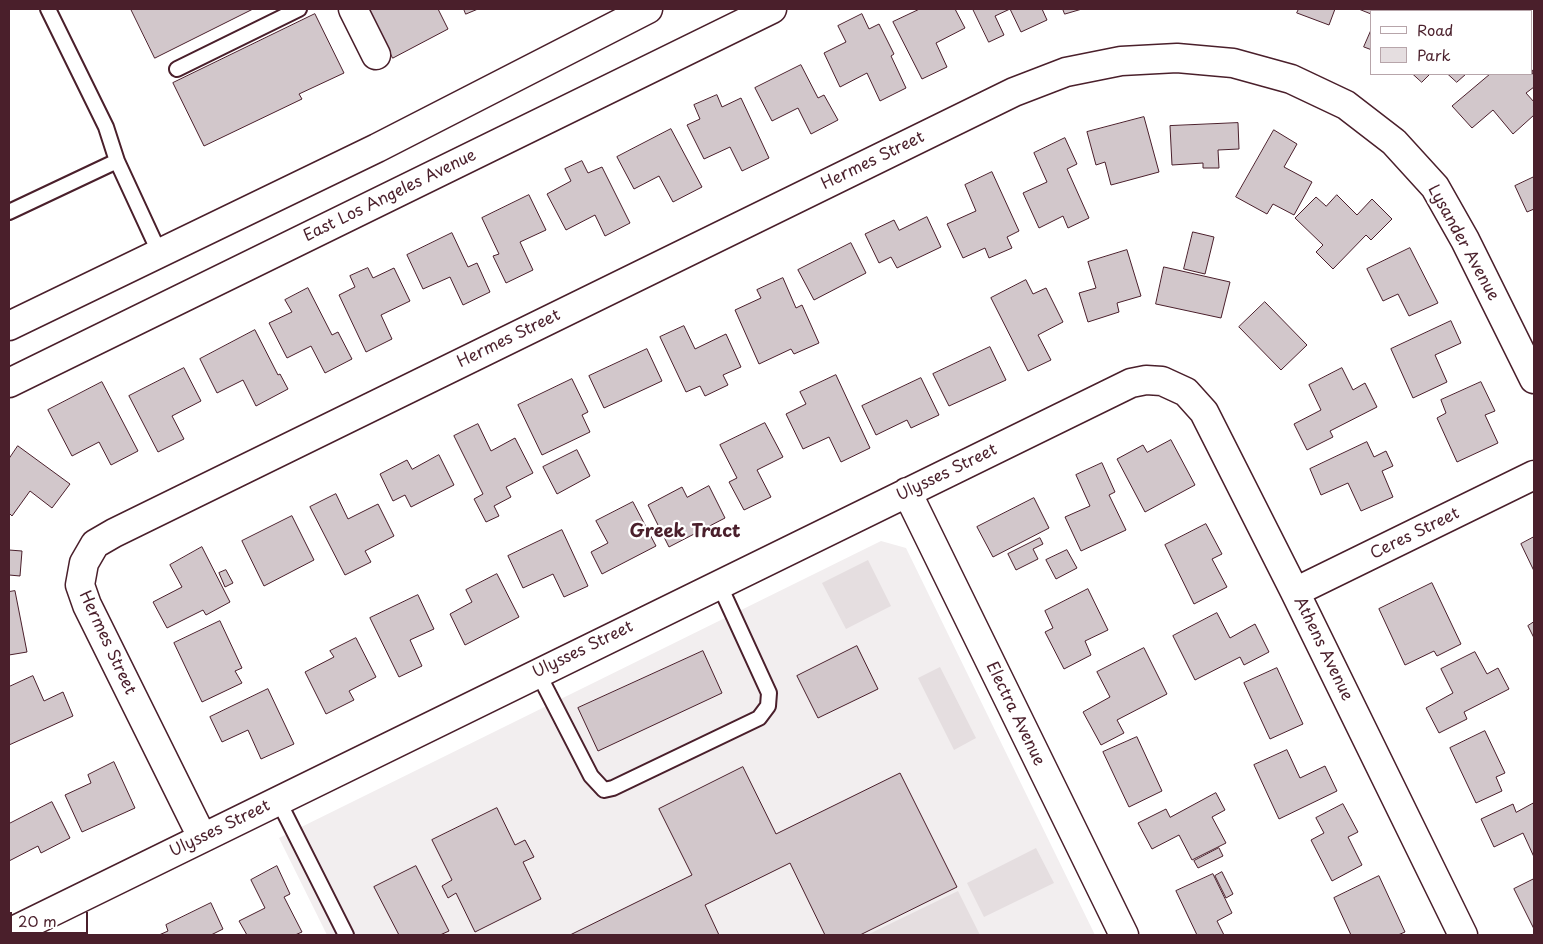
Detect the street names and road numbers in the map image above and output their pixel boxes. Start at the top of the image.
street label: Hermes Street [818,128,928,194]
street label: East Los Angeles Avenue [301,146,479,246]
street label: Lysander Avenue [1423,182,1503,304]
street label: Hermes Street [454,306,564,372]
street label: Ulysses Street [894,440,1000,506]
street label: Ceres Street [1367,504,1463,564]
street label: Hermes Street [75,588,139,698]
street label: Athens Avenue [1290,594,1356,704]
street label: Ulysses Street [530,617,636,683]
street label: Electra Avenue [982,659,1048,769]
street label: Ulysses Street [167,796,273,862]

